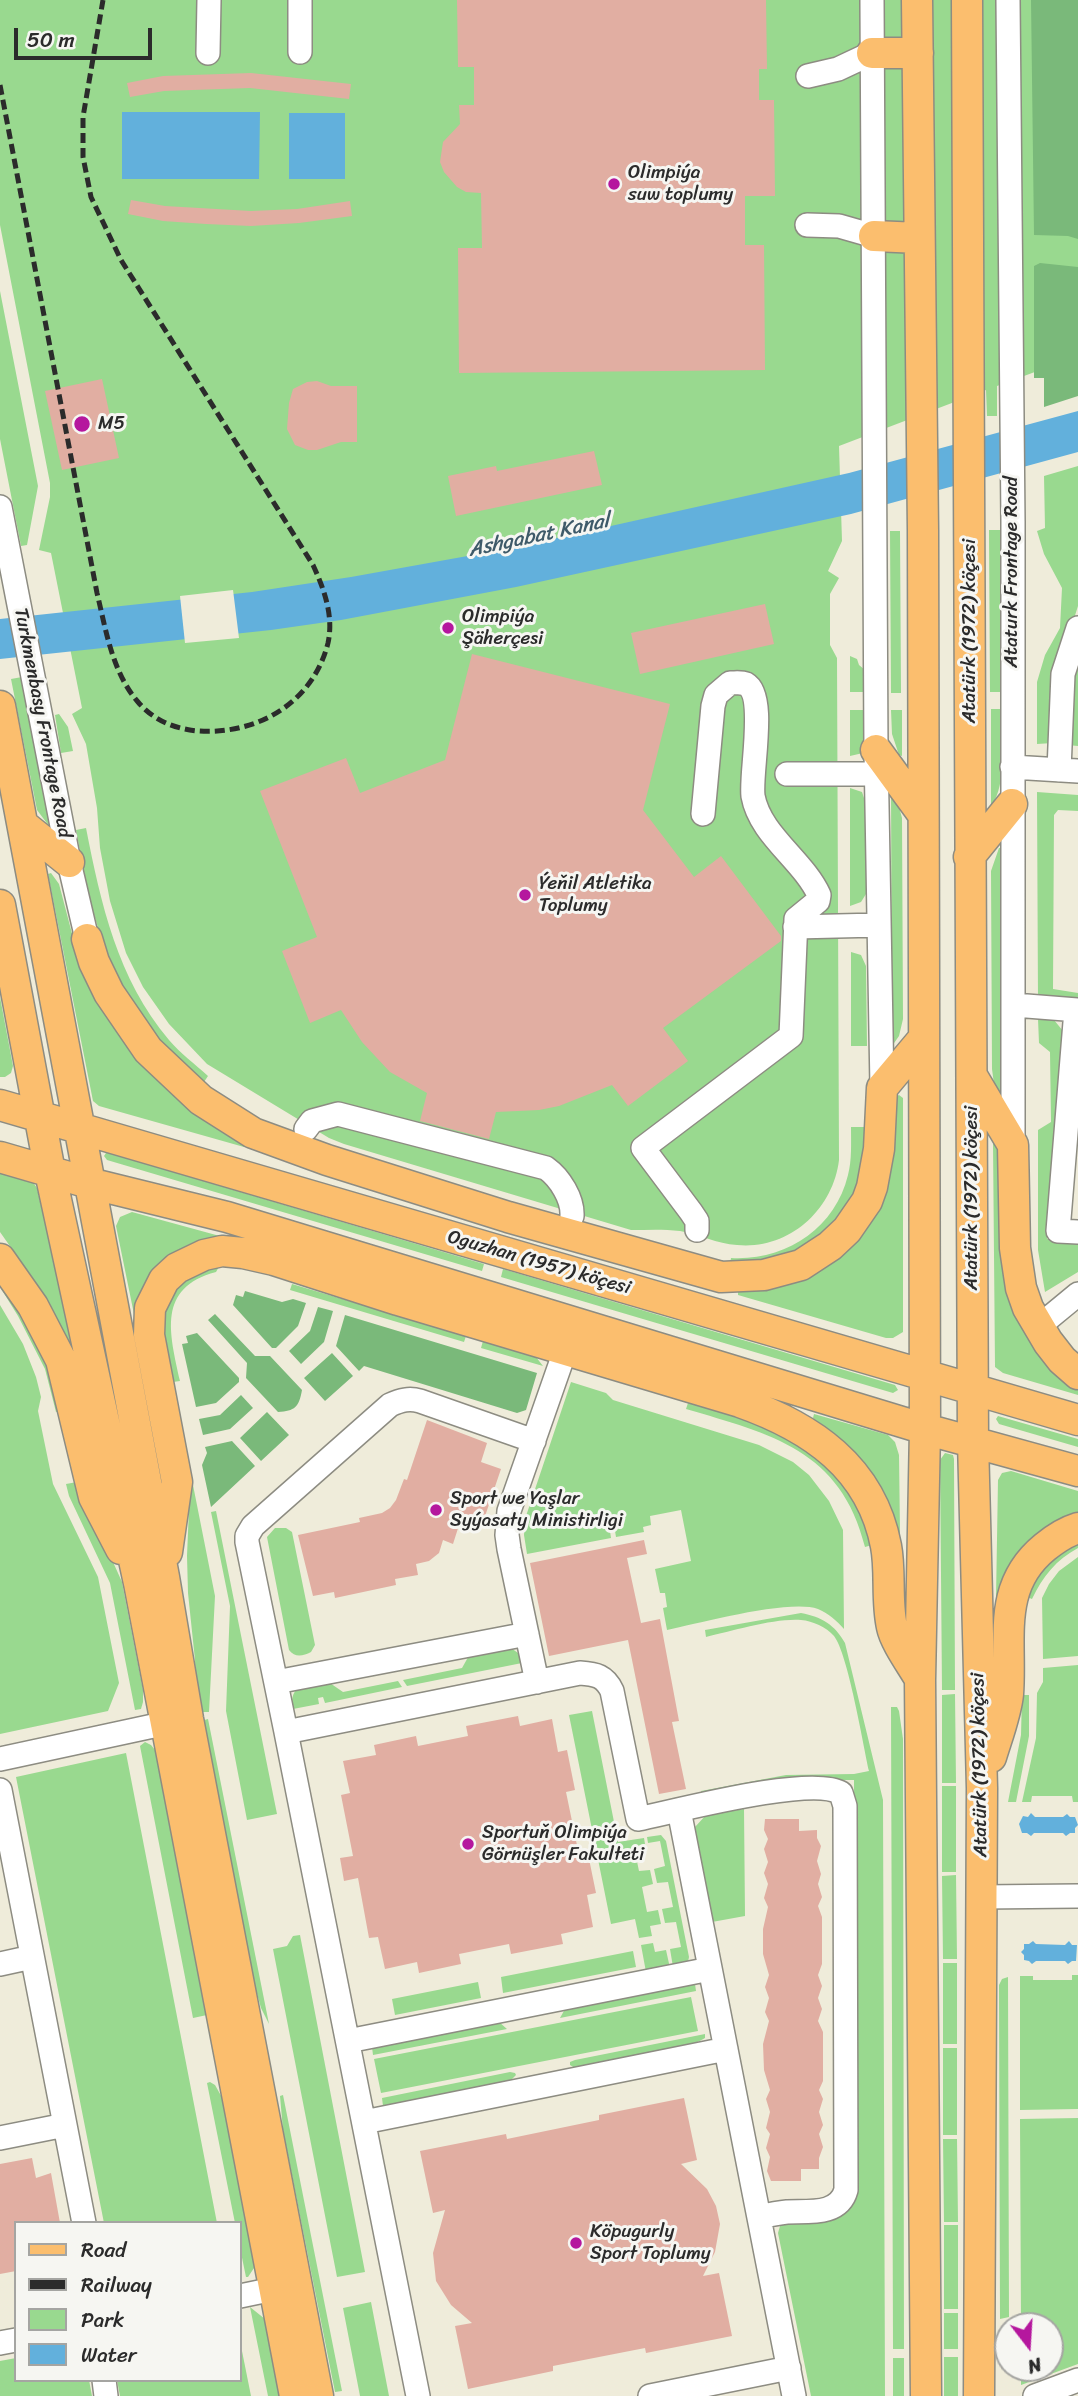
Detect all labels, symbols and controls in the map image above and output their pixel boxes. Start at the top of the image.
scale bar [18,14,156,58]
text: 50 m [27,21,75,59]
place label: Olimpiýa suw toplumy [628,162,733,206]
marker: Olimpiýa suw toplumy [606,176,622,192]
place label: M5 [98,413,125,435]
marker: M5 [72,414,92,434]
street label: Ataturk Frontage Road [1001,476,1023,668]
water label: Ashgabat Kanal [466,509,612,563]
street label: Atatürk (1972) köçesi [959,539,981,723]
street label: Turkmenbasy Frontage Road [9,606,75,840]
place label: Olimpiýa Şäherçesi [462,606,543,650]
marker: Olimpiýa Şäherçesi [440,620,456,636]
place label: Ýeňil Atletika Toplumy [539,873,652,917]
marker: Ýeňil Atletika Toplumy [517,887,533,903]
street label: Atatürk (1972) köçesi [961,1106,983,1290]
street label: Oguzhan (1957) köçesi [445,1226,633,1300]
place label: Sport we Yaşlar Syýasaty Ministirligi [450,1488,623,1532]
marker: Sport we Yaşlar Syýasaty Ministirligi [428,1502,444,1518]
street label: Atatürk (1972) köçesi [967,1673,993,1857]
place label: Sportuň Olimpiýa Görnüşler Fakulteti [482,1822,644,1866]
marker: Sportuň Olimpiýa Görnüşler Fakulteti [460,1836,476,1852]
legend [14,2221,242,2382]
place label: Köpugurly Sport Toplumy [590,2221,711,2265]
text: Road [81,2231,126,2269]
marker: Köpugurly Sport Toplumy [568,2235,584,2251]
text: Railway [81,2266,152,2304]
text: Park [81,2301,124,2339]
north arrow [994,2312,1064,2382]
text: Water [81,2336,136,2374]
text: N [1024,2348,1046,2383]

